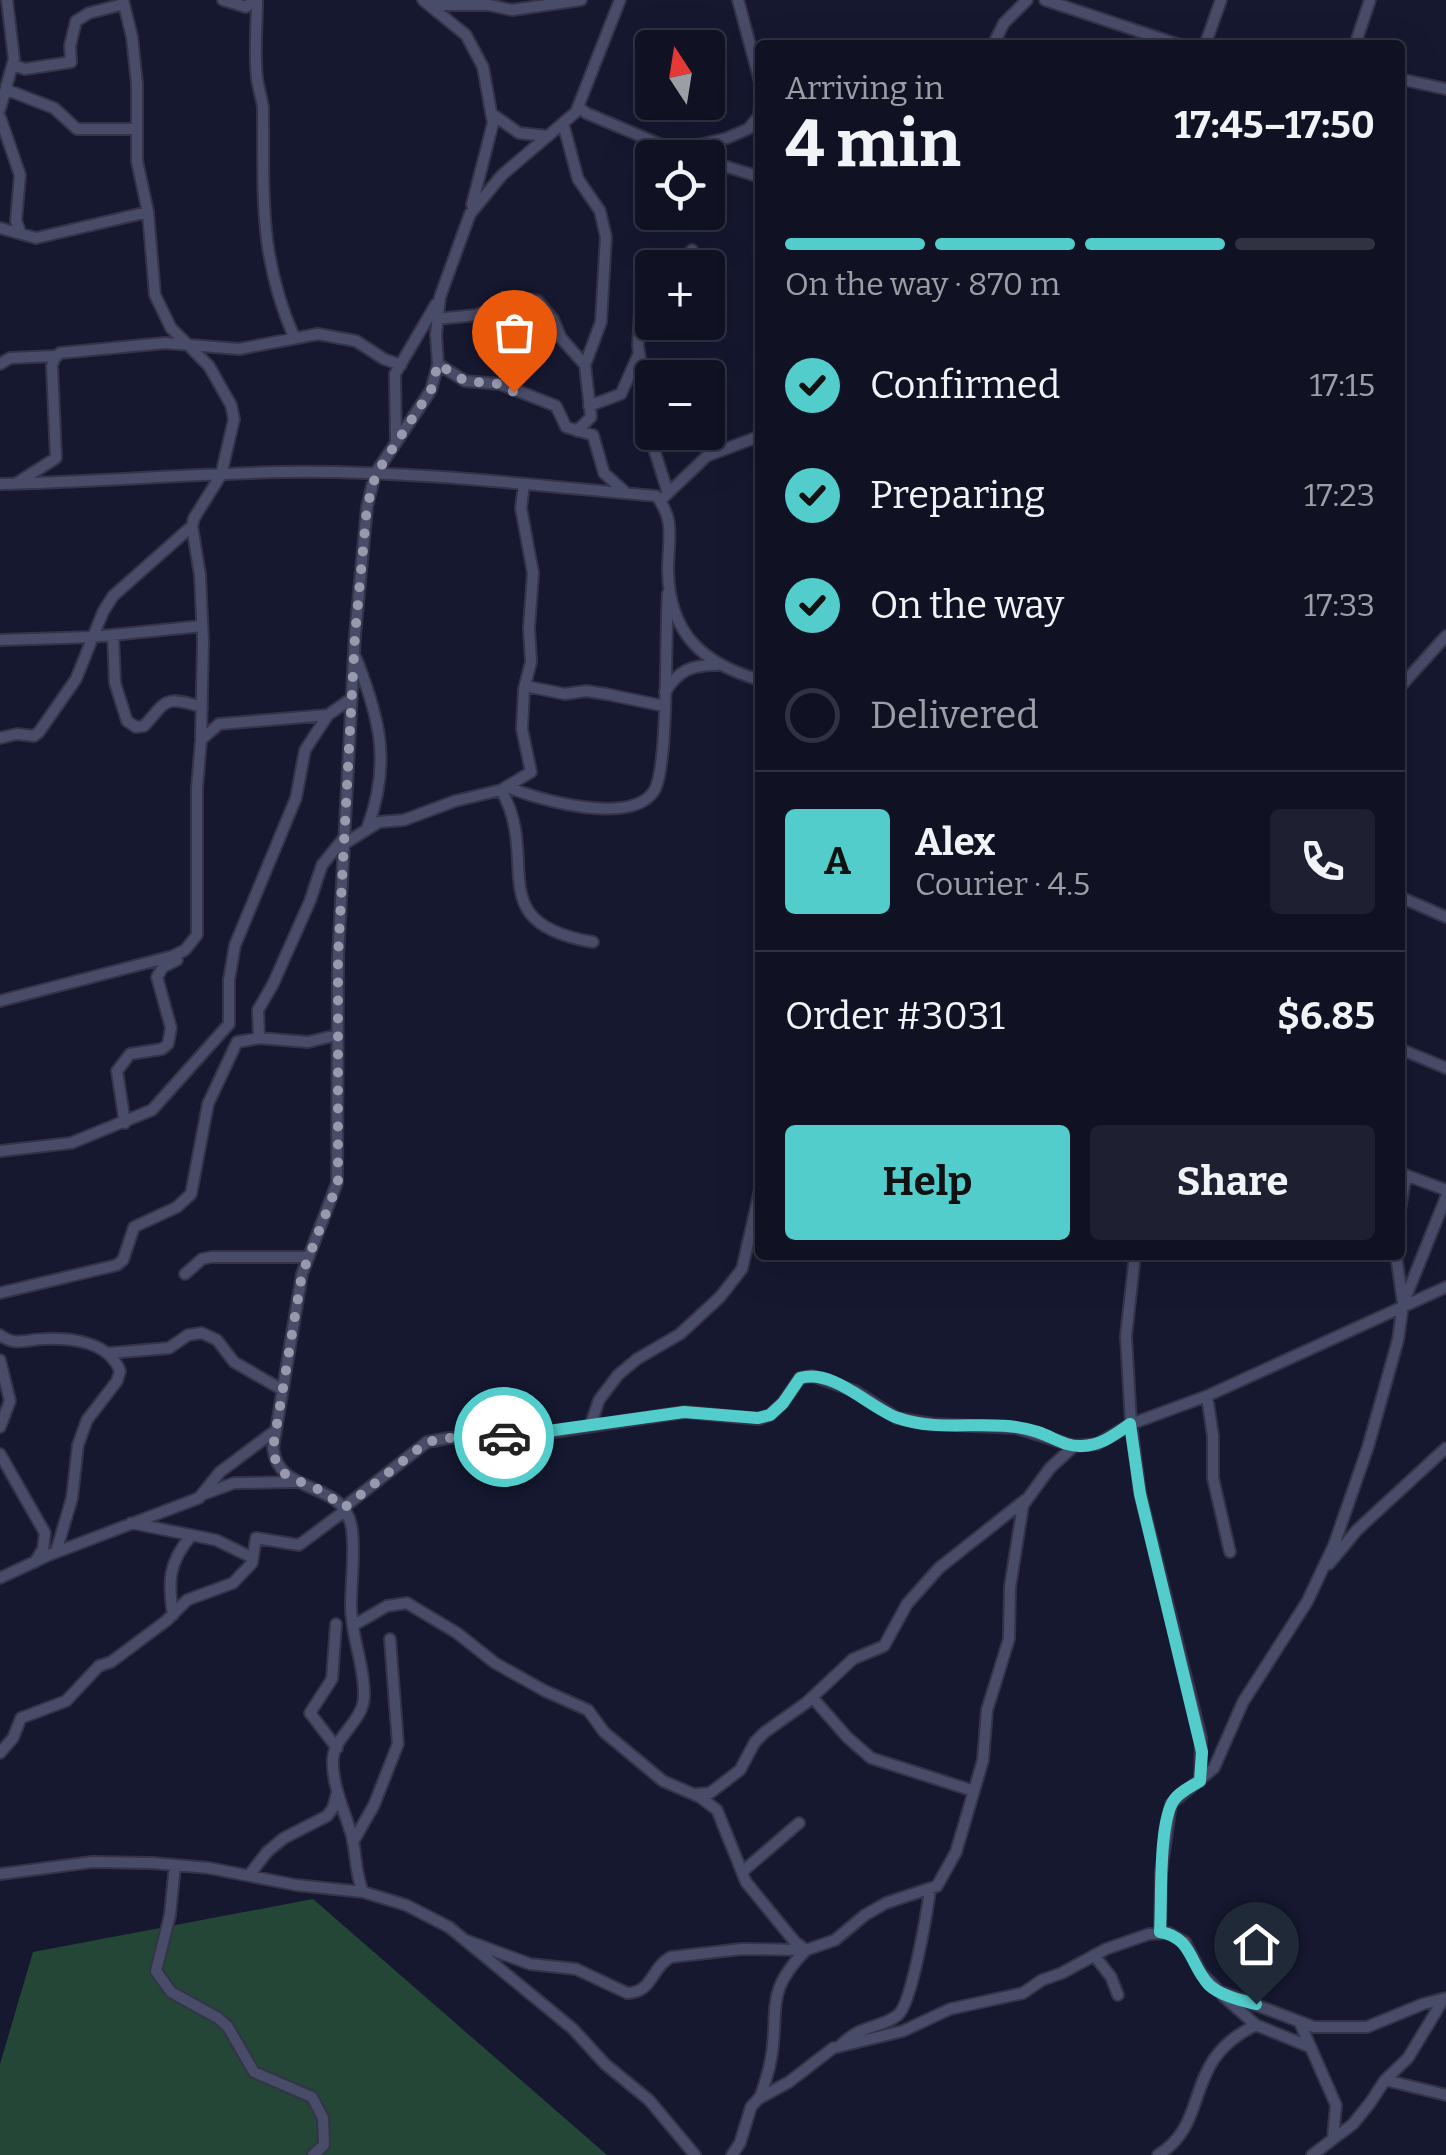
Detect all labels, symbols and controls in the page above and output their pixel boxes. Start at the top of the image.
north arrow [635,30,725,120]
map controls [635,30,725,450]
text: Arriving in [785,69,944,107]
text: 17:45–17:50 [1174,102,1375,148]
text: 4 min [785,105,961,183]
button: locate [635,140,725,230]
button: + [635,250,725,340]
text: On the way · 870 m [785,265,1060,303]
pin [472,290,557,393]
icon: bag [487,305,542,360]
icon: check [785,358,840,413]
button: − [635,360,725,450]
text: Confirmed [870,362,1060,408]
text: 17:15 [1309,366,1375,404]
icon: check [785,468,840,523]
text: Preparing [870,472,1045,518]
text: 17:23 [1304,476,1375,514]
icon: check [785,578,840,633]
text: On the way [870,582,1064,628]
text: 17:33 [1304,586,1375,624]
text: Delivered [870,692,1039,738]
button: phone [1270,809,1375,914]
text: Alex [915,819,995,865]
text: A [824,838,851,884]
text: Courier · 4.5 [915,865,1090,903]
text: Order #3031 [785,993,1005,1039]
text: $6.85 [1277,993,1375,1039]
button: Help [785,1125,1070,1240]
button: Share [1090,1125,1375,1240]
courier [454,1387,554,1487]
icon: car [477,1410,532,1465]
pin [1214,1902,1299,2005]
icon: home [1229,1917,1284,1972]

